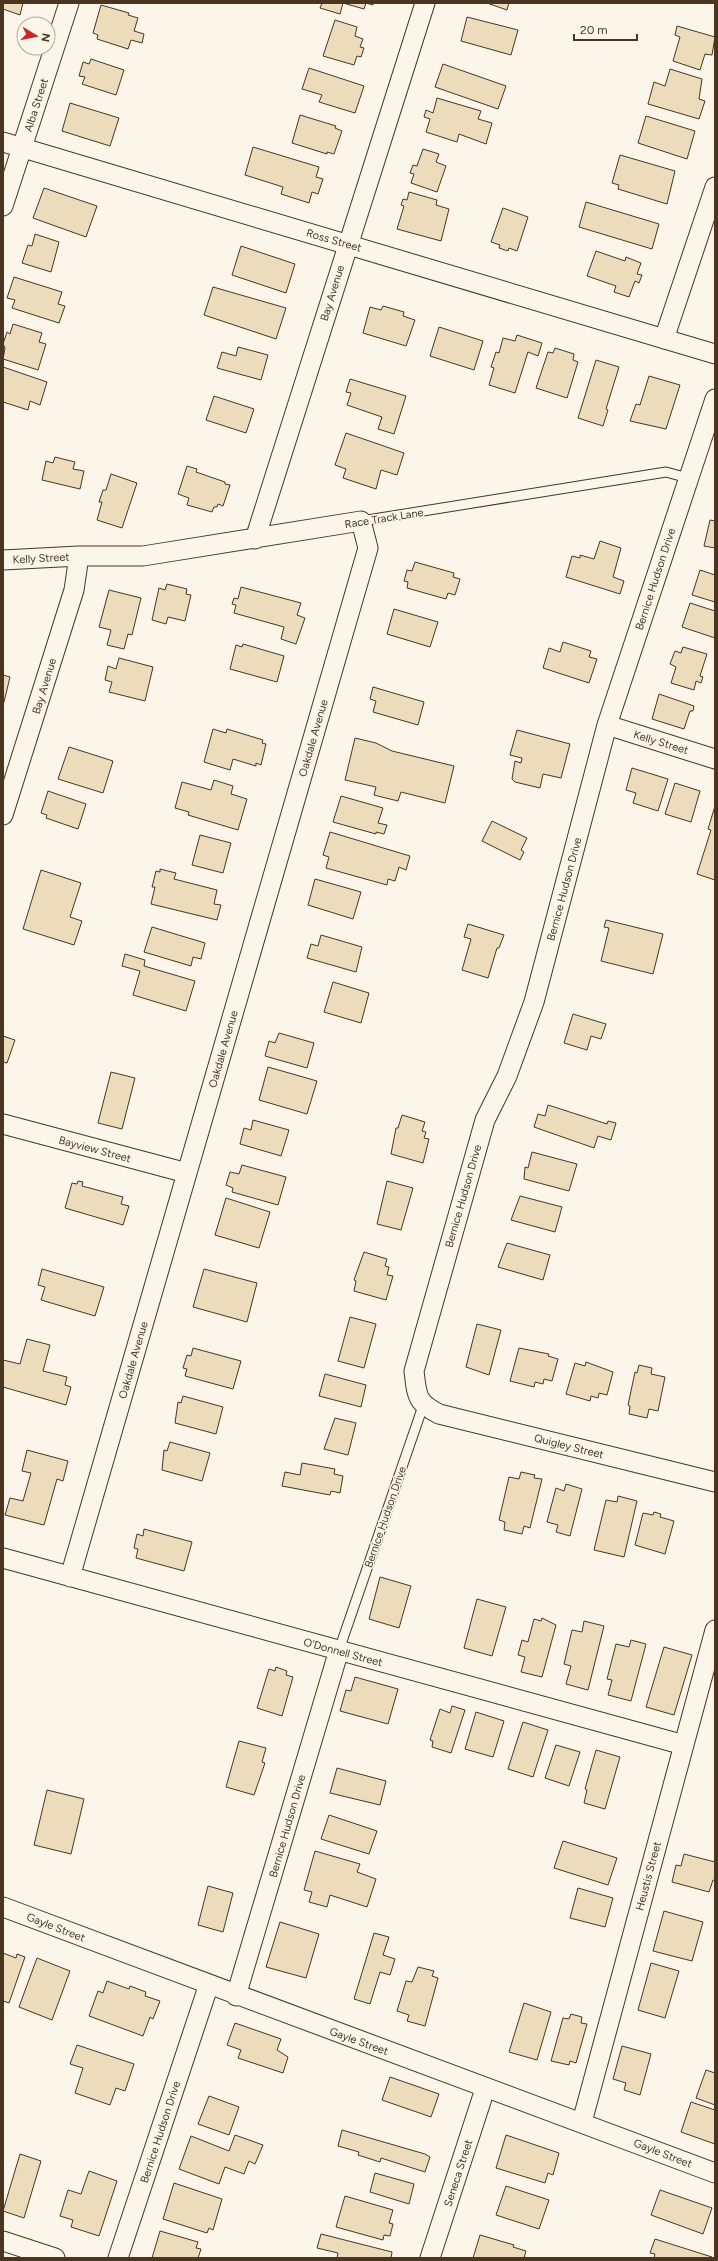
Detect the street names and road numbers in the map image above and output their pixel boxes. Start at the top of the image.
street label: Alba Street [22,77,51,134]
street label: Ross Street [305,226,363,255]
street label: Bay Avenue [318,264,347,323]
street label: Race Track Lane [344,506,424,531]
street label: Bernice Hudson Drive [633,527,678,632]
street label: Kelly Street [12,551,70,566]
street label: Bay Avenue [30,657,59,716]
street label: Oakdale Avenue [296,698,331,778]
street label: Kelly Street [632,728,690,757]
street label: Bernice Hudson Drive [544,836,585,942]
street label: Oakdale Avenue [206,1009,241,1089]
street label: Bayview Street [57,1134,132,1165]
street label: Bernice Hudson Drive [443,1143,484,1249]
street label: Oakdale Avenue [116,1320,151,1400]
street label: Quigley Street [533,1432,605,1461]
street label: Bernice Hudson Drive [362,1465,409,1570]
street label: O'Donnell Street [302,1636,384,1669]
street label: Bernice Hudson Drive [267,1773,308,1879]
street label: Heustis Street [633,1840,664,1912]
street label: Gayle Street [25,1910,87,1945]
street label: Gayle Street [328,2025,390,2058]
street label: Bernice Hudson Drive [138,2080,183,2185]
street label: Gayle Street [632,2136,694,2171]
street label: Seneca Street [441,2138,475,2208]

